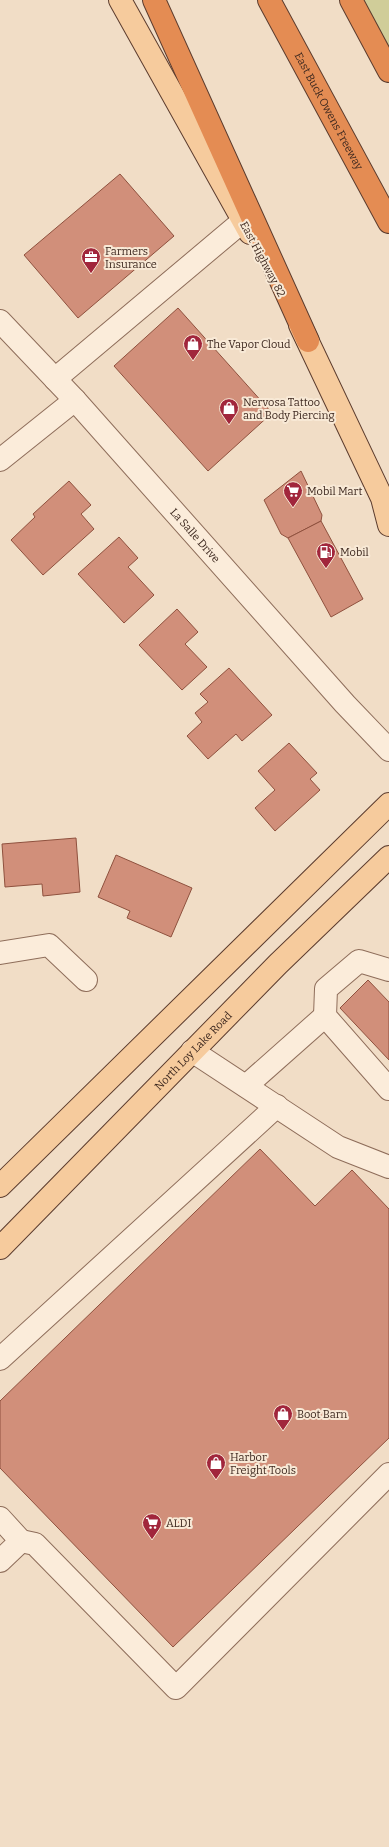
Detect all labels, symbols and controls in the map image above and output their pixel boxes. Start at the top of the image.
street label: East Buck Owens Freeway [292,50,366,172]
street label: East Highway 82 [237,219,288,299]
place label: Farmers Insurance [105,245,157,271]
office icon: Farmers Insurance [80,246,102,274]
shop icon: The Vapor Cloud [182,333,204,361]
place label: The Vapor Cloud [207,338,291,351]
place label: Nervosa Tattoo and Body Piercing [243,396,335,422]
shop icon: Nervosa Tattoo and Body Piercing [218,397,240,425]
supermarket icon: Mobil Mart [282,480,304,508]
place label: Mobil Mart [307,485,362,498]
street label: La Salle Drive [167,506,222,566]
fuel station icon: Mobil [315,541,337,569]
place label: Mobil [340,546,369,559]
street label: North Loy Lake Road [152,1009,235,1093]
shop icon: Boot Barn [272,1403,294,1431]
place label: Boot Barn [297,1408,347,1421]
place label: Harbor Freight Tools [230,1451,296,1477]
shop icon: Harbor Freight Tools [205,1452,227,1480]
supermarket icon: ALDI [141,1512,163,1540]
place label: ALDI [166,1517,191,1530]

